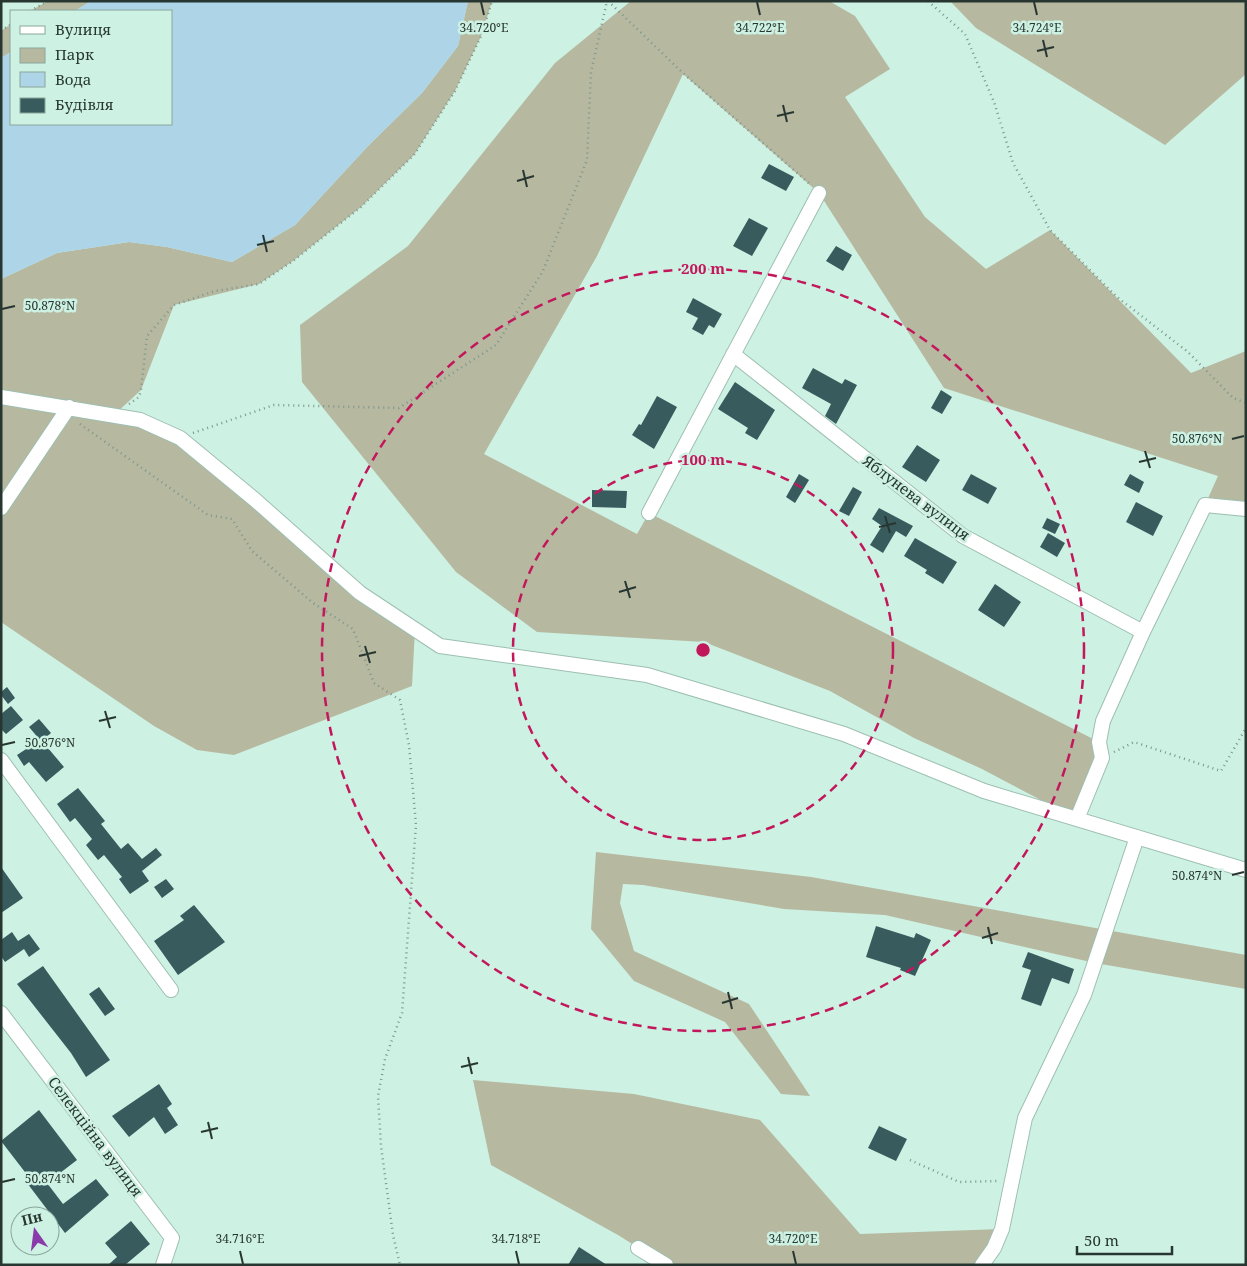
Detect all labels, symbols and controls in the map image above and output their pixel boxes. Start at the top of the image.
legend [10,10,172,125]
text: Вулиця [55,19,111,39]
text: 34.720°E [460,19,508,36]
text: 34.722°E [736,19,784,36]
text: 34.724°E [1013,19,1061,36]
text: Парк [55,44,94,64]
text: Вода [55,69,91,89]
text: Будівля [55,94,113,114]
text: 200 m [681,258,725,278]
text: 50.878°N [25,297,75,314]
text: 50.876°N [1172,430,1222,447]
text: 100 m [681,449,725,469]
street label: Яблунева вулиця [858,450,974,544]
centre of rings [694,641,712,659]
text: 50.876°N [25,734,75,751]
text: 50.874°N [1172,867,1222,884]
street label: Селекційна вулиця [44,1072,148,1201]
text: 50.874°N [25,1170,75,1187]
north arrow [10,1206,60,1256]
text: Пн [19,1206,45,1230]
scale bar [1077,1224,1172,1256]
text: 34.716°E [216,1230,264,1247]
text: 34.718°E [492,1230,540,1247]
text: 34.720°E [769,1230,817,1247]
text: 50 m [1084,1230,1119,1250]

